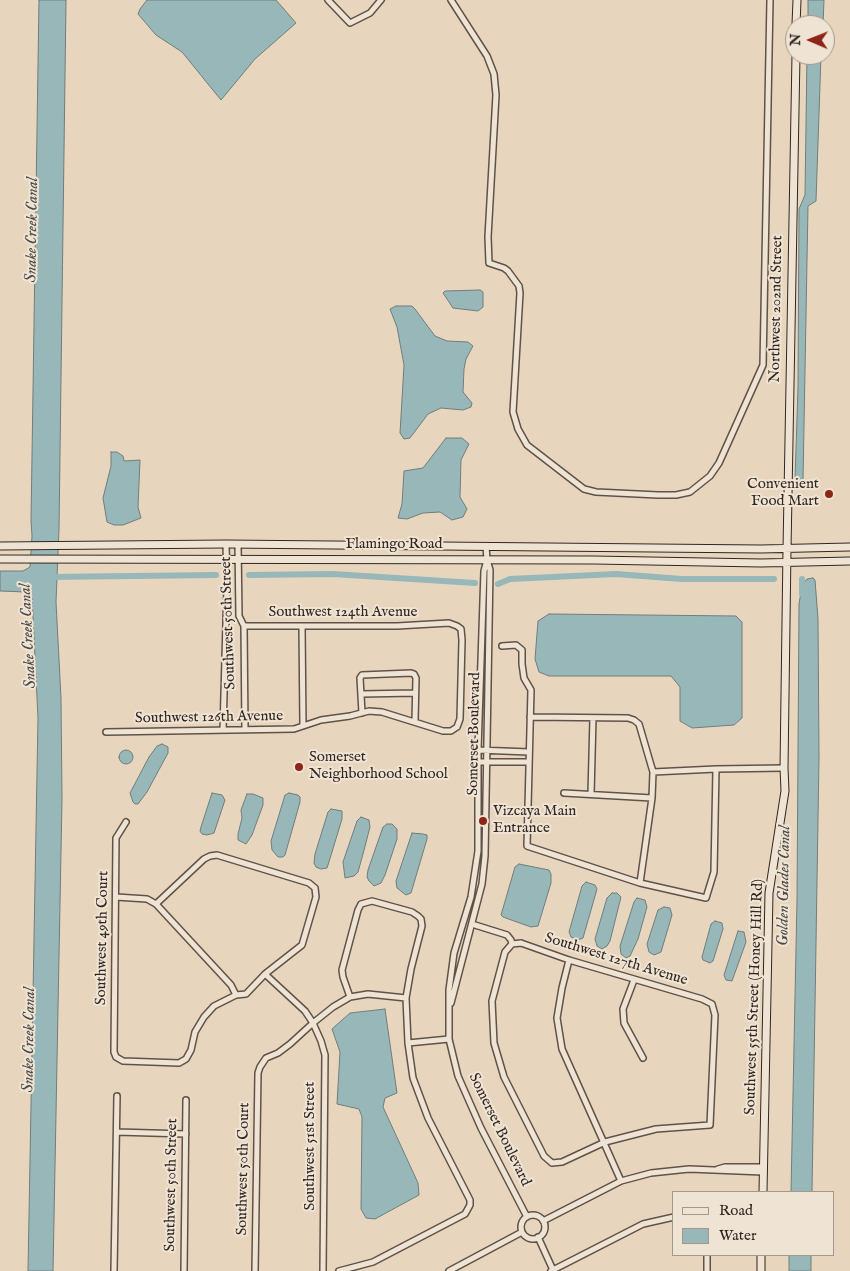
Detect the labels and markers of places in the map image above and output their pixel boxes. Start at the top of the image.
place label: Convenient Food Mart [747,476,819,511]
marker: Convenient Food Mart [823,488,835,500]
place label: Somerset Neighborhood School [309,749,448,784]
marker: Somerset Neighborhood School [293,761,305,773]
place label: Vizcaya Main Entrance [493,803,576,838]
marker: Vizcaya Main Entrance [477,815,489,827]

